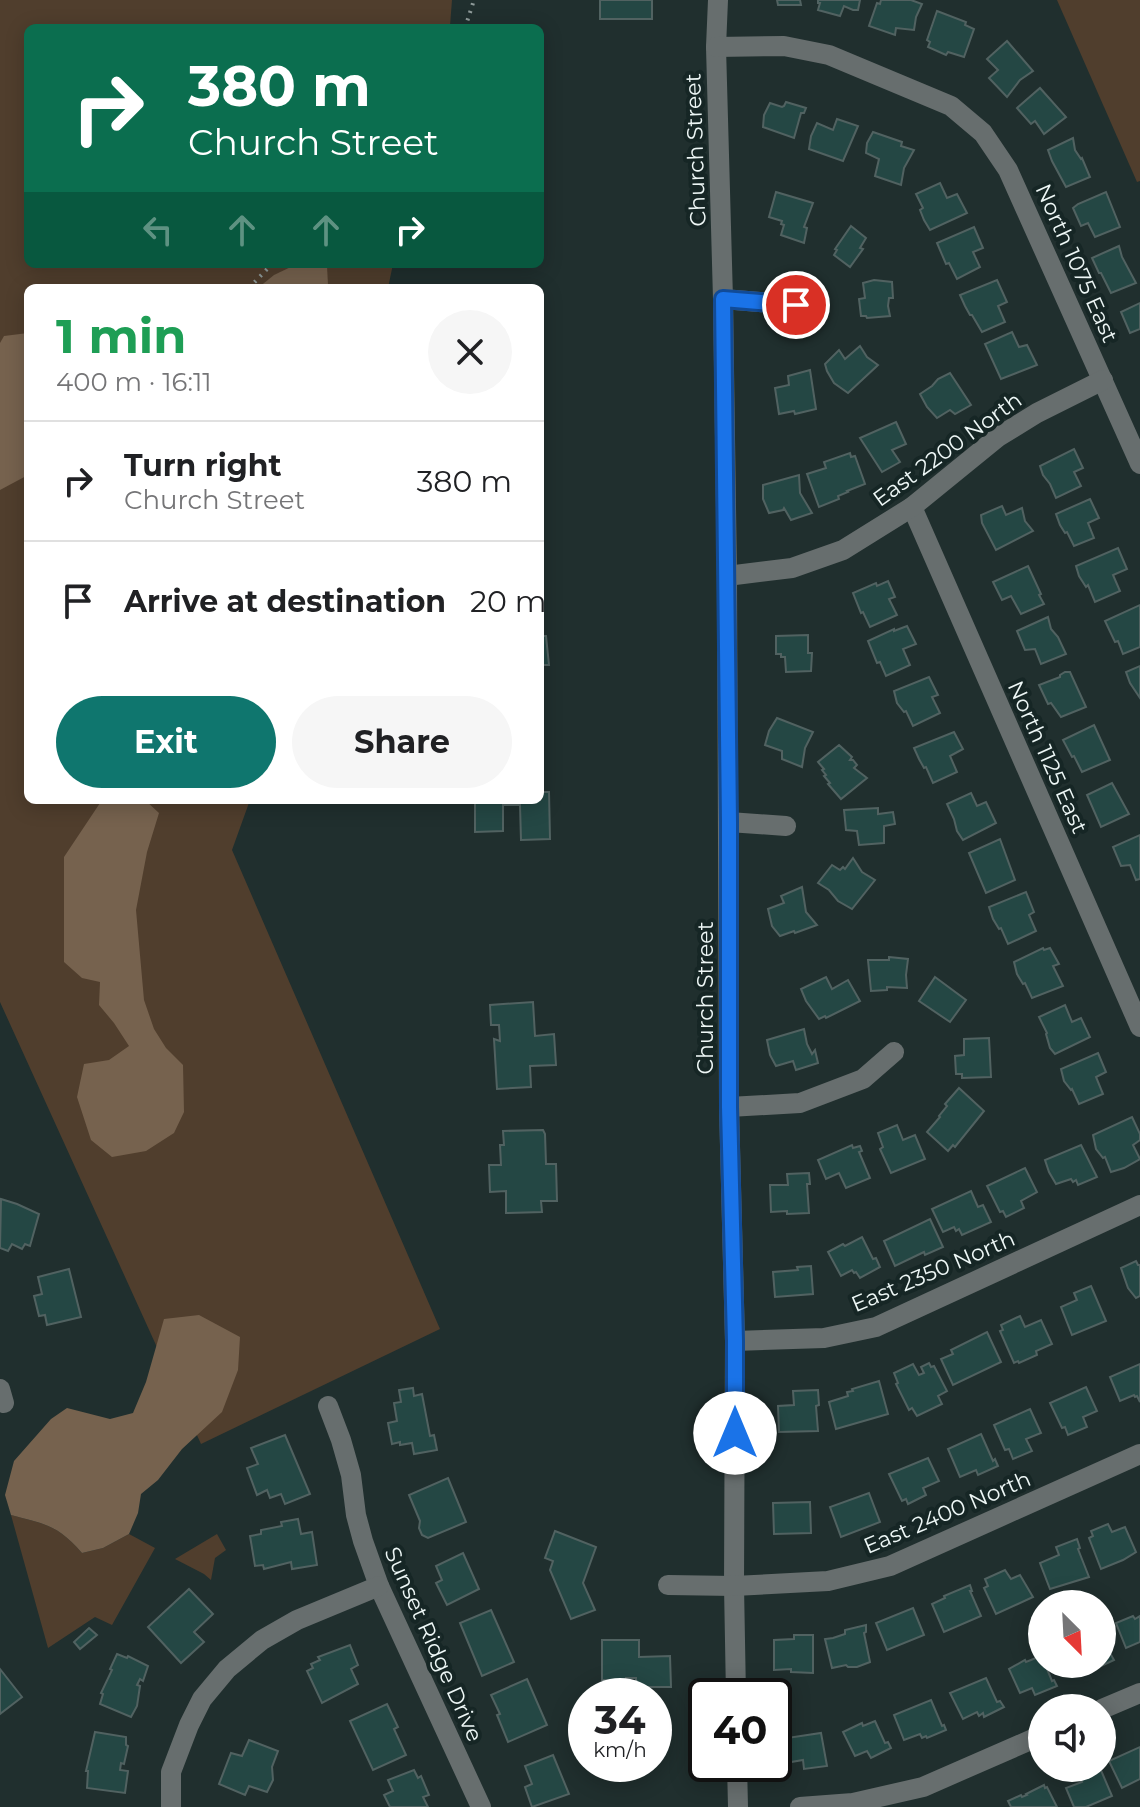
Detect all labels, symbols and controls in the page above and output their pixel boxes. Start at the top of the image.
text: 380 m [188,52,371,120]
icon: right [56,56,160,160]
street label: Church Street [679,73,712,227]
text: Church Street [188,120,439,164]
street label: North 1075 East [1029,180,1124,347]
icon: left [136,208,180,252]
icon: ahead [220,208,264,252]
icon: ahead [304,208,348,252]
icon: right [388,208,432,252]
pin [762,271,830,339]
icon: arrive [774,283,818,327]
text: 1 min [56,307,186,365]
button: close [428,310,512,394]
text: 400 m · 16:11 [56,366,212,398]
street label: East 2200 North [868,386,1027,512]
text: Turn right [124,447,281,484]
icon: right [56,459,100,503]
text: 380 m [416,463,512,500]
text: Church Street [124,484,305,516]
icon: arrive [56,579,100,623]
text: Arrive at destination [124,583,446,620]
text: 20 m [470,583,547,620]
street label: North 1125 East [1002,677,1093,838]
button: Exit [56,696,276,788]
button: Share [292,696,512,788]
street label: Church Street [692,921,719,1075]
street label: East 2350 North [847,1225,1019,1318]
position arrow [693,1391,777,1475]
street label: East 2400 North [860,1465,1035,1560]
street label: Sunset Ridge Drive [378,1543,489,1746]
north arrow [1028,1590,1116,1678]
map controls [1028,1590,1116,1782]
speed limit sign: 40 [688,1678,792,1782]
button: sound [1028,1694,1116,1782]
text: 34 [594,1695,646,1744]
text: km/h [593,1738,647,1762]

